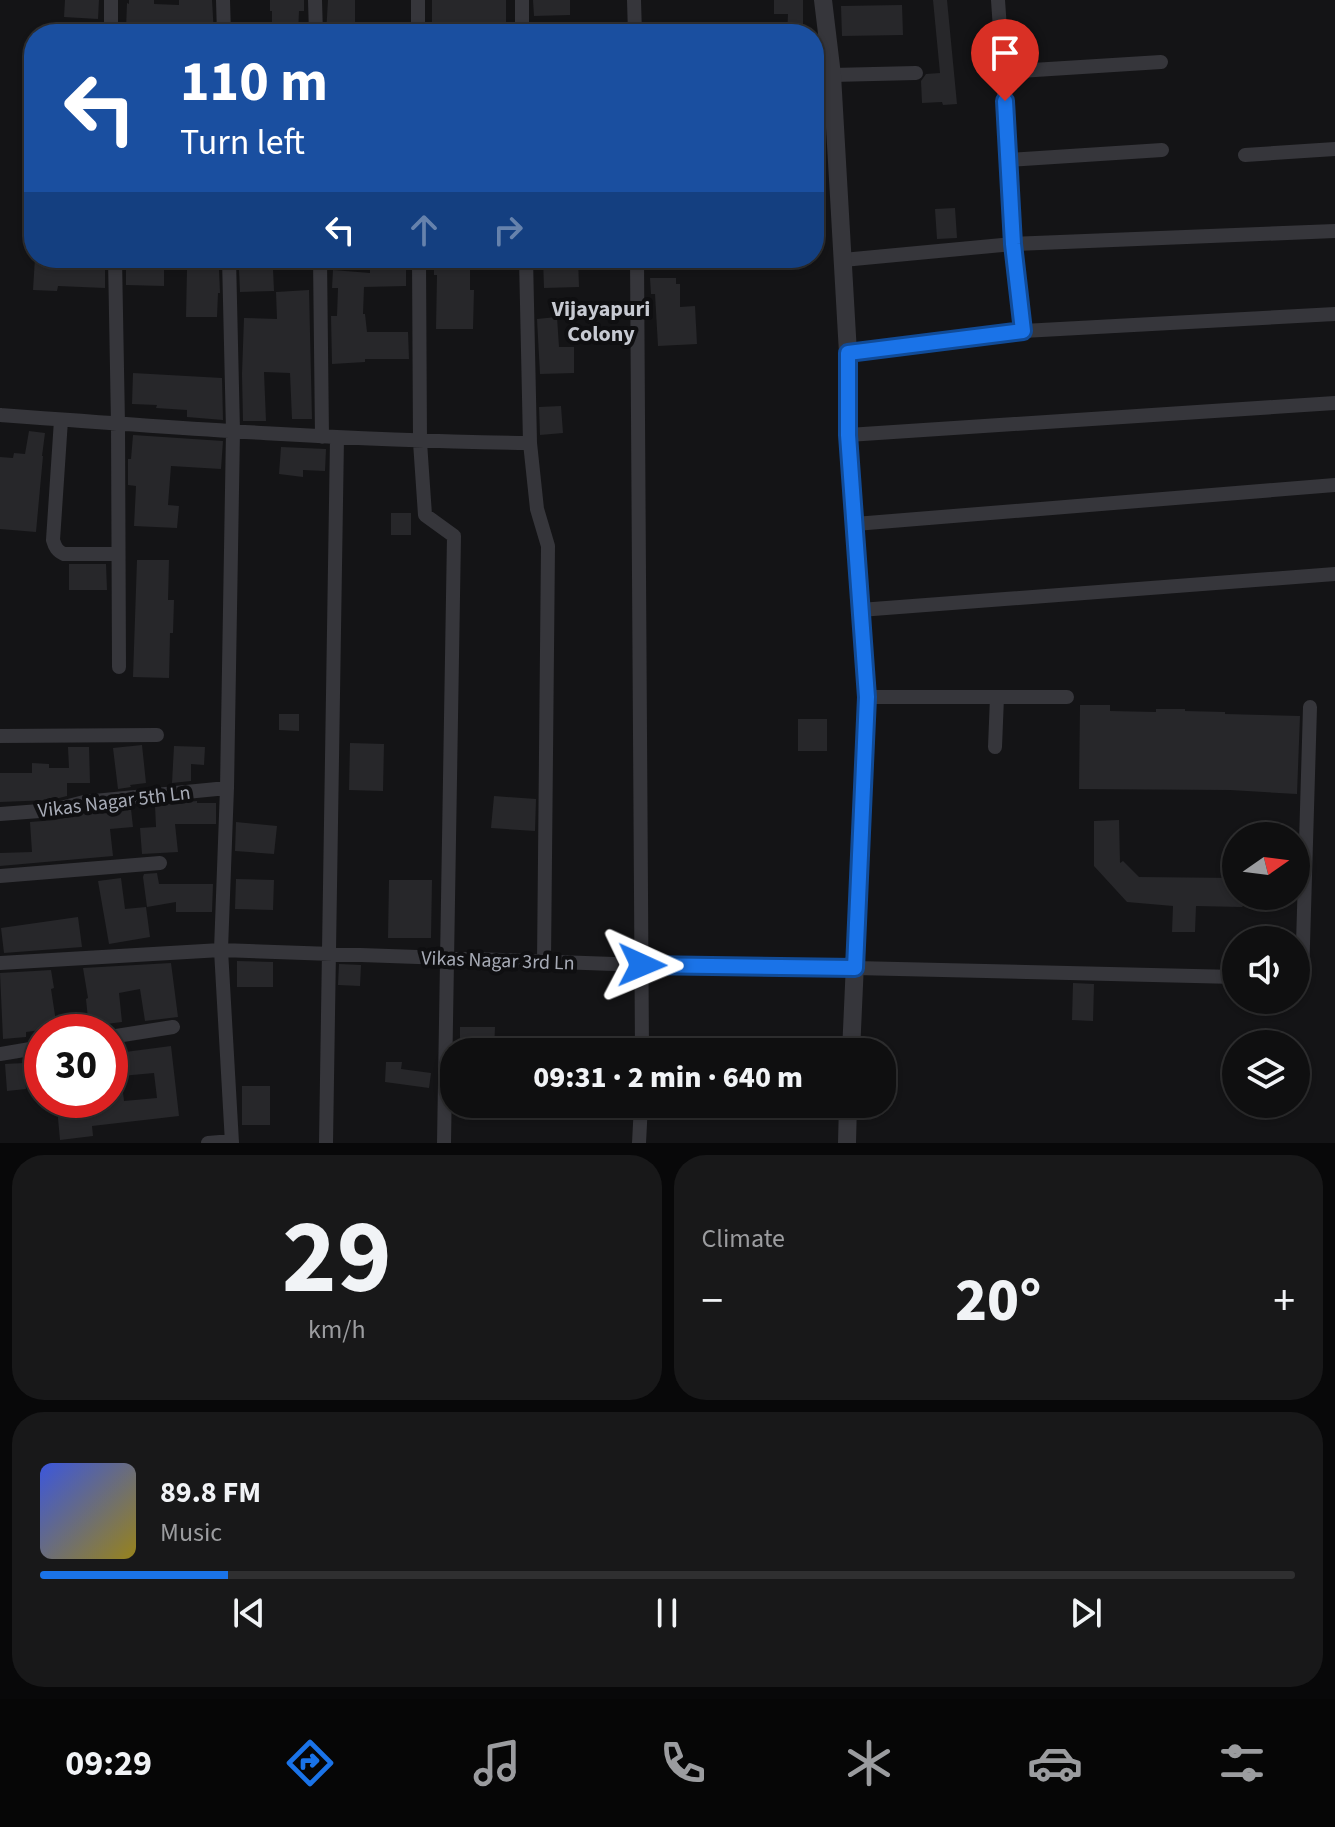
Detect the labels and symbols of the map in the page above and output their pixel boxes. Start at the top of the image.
pin [971,19,1039,101]
district label: Vijayapuri Colony [551,293,650,350]
street label: Vikas Nagar 5th Ln [36,779,192,825]
north arrow [1222,822,1310,910]
position arrow [600,923,684,1007]
street label: Vikas Nagar 3rd Ln [421,944,575,978]
speed limit sign: 30 [24,1014,128,1118]

